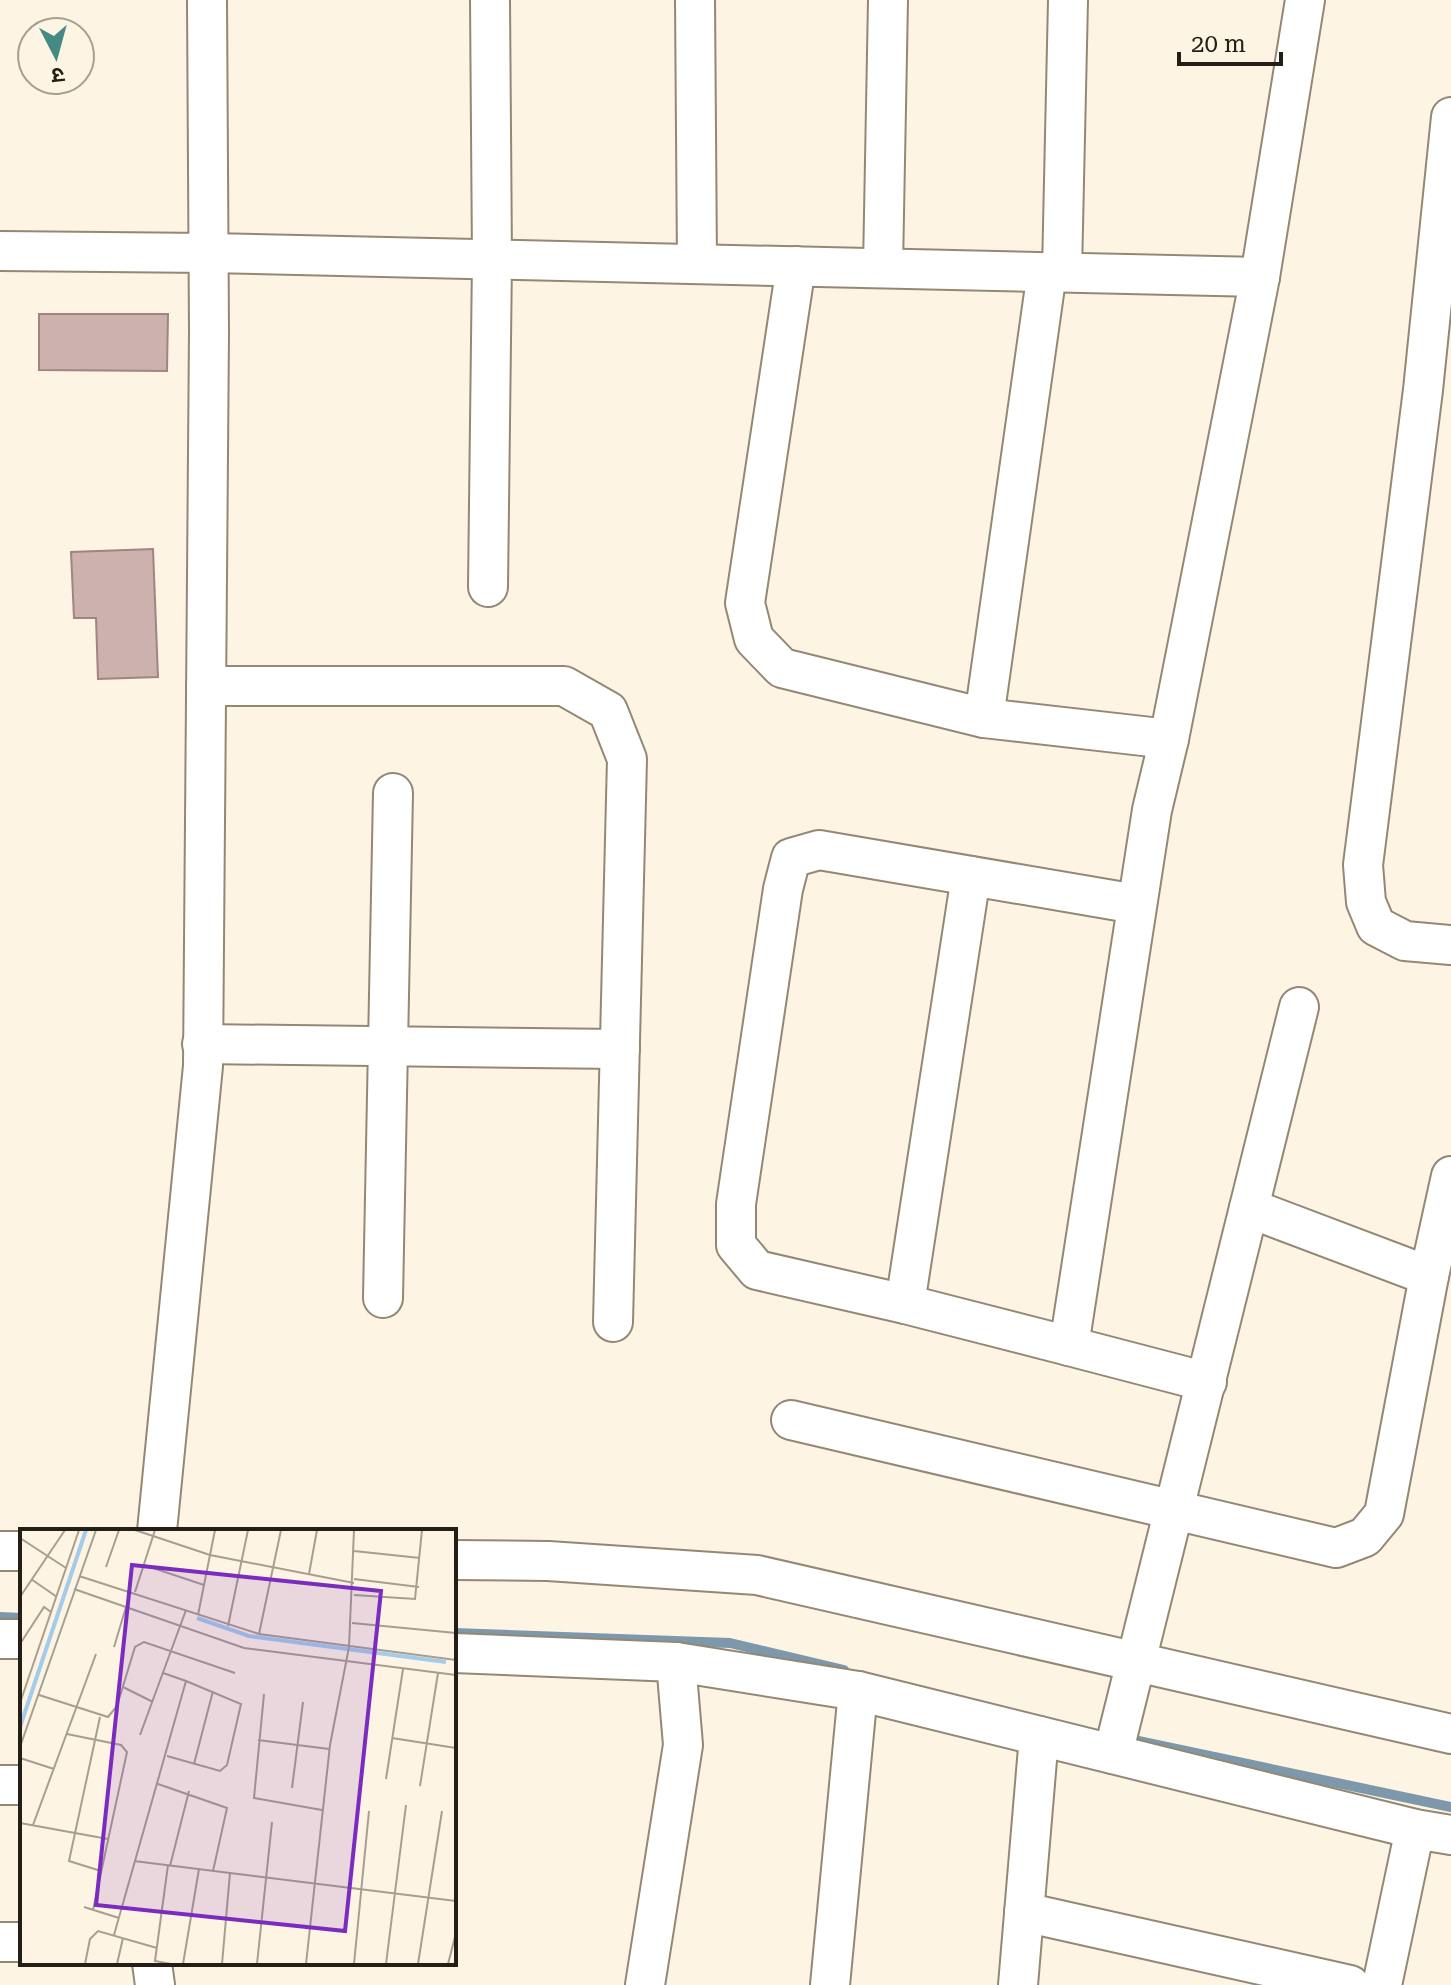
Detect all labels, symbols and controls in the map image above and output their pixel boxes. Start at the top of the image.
north arrow [16,16,96,96]
scale bar [1179,16,1281,66]
text: 20 m [1191,30,1246,58]
text: उ [49,62,66,89]
inset map [20,1529,456,1965]

